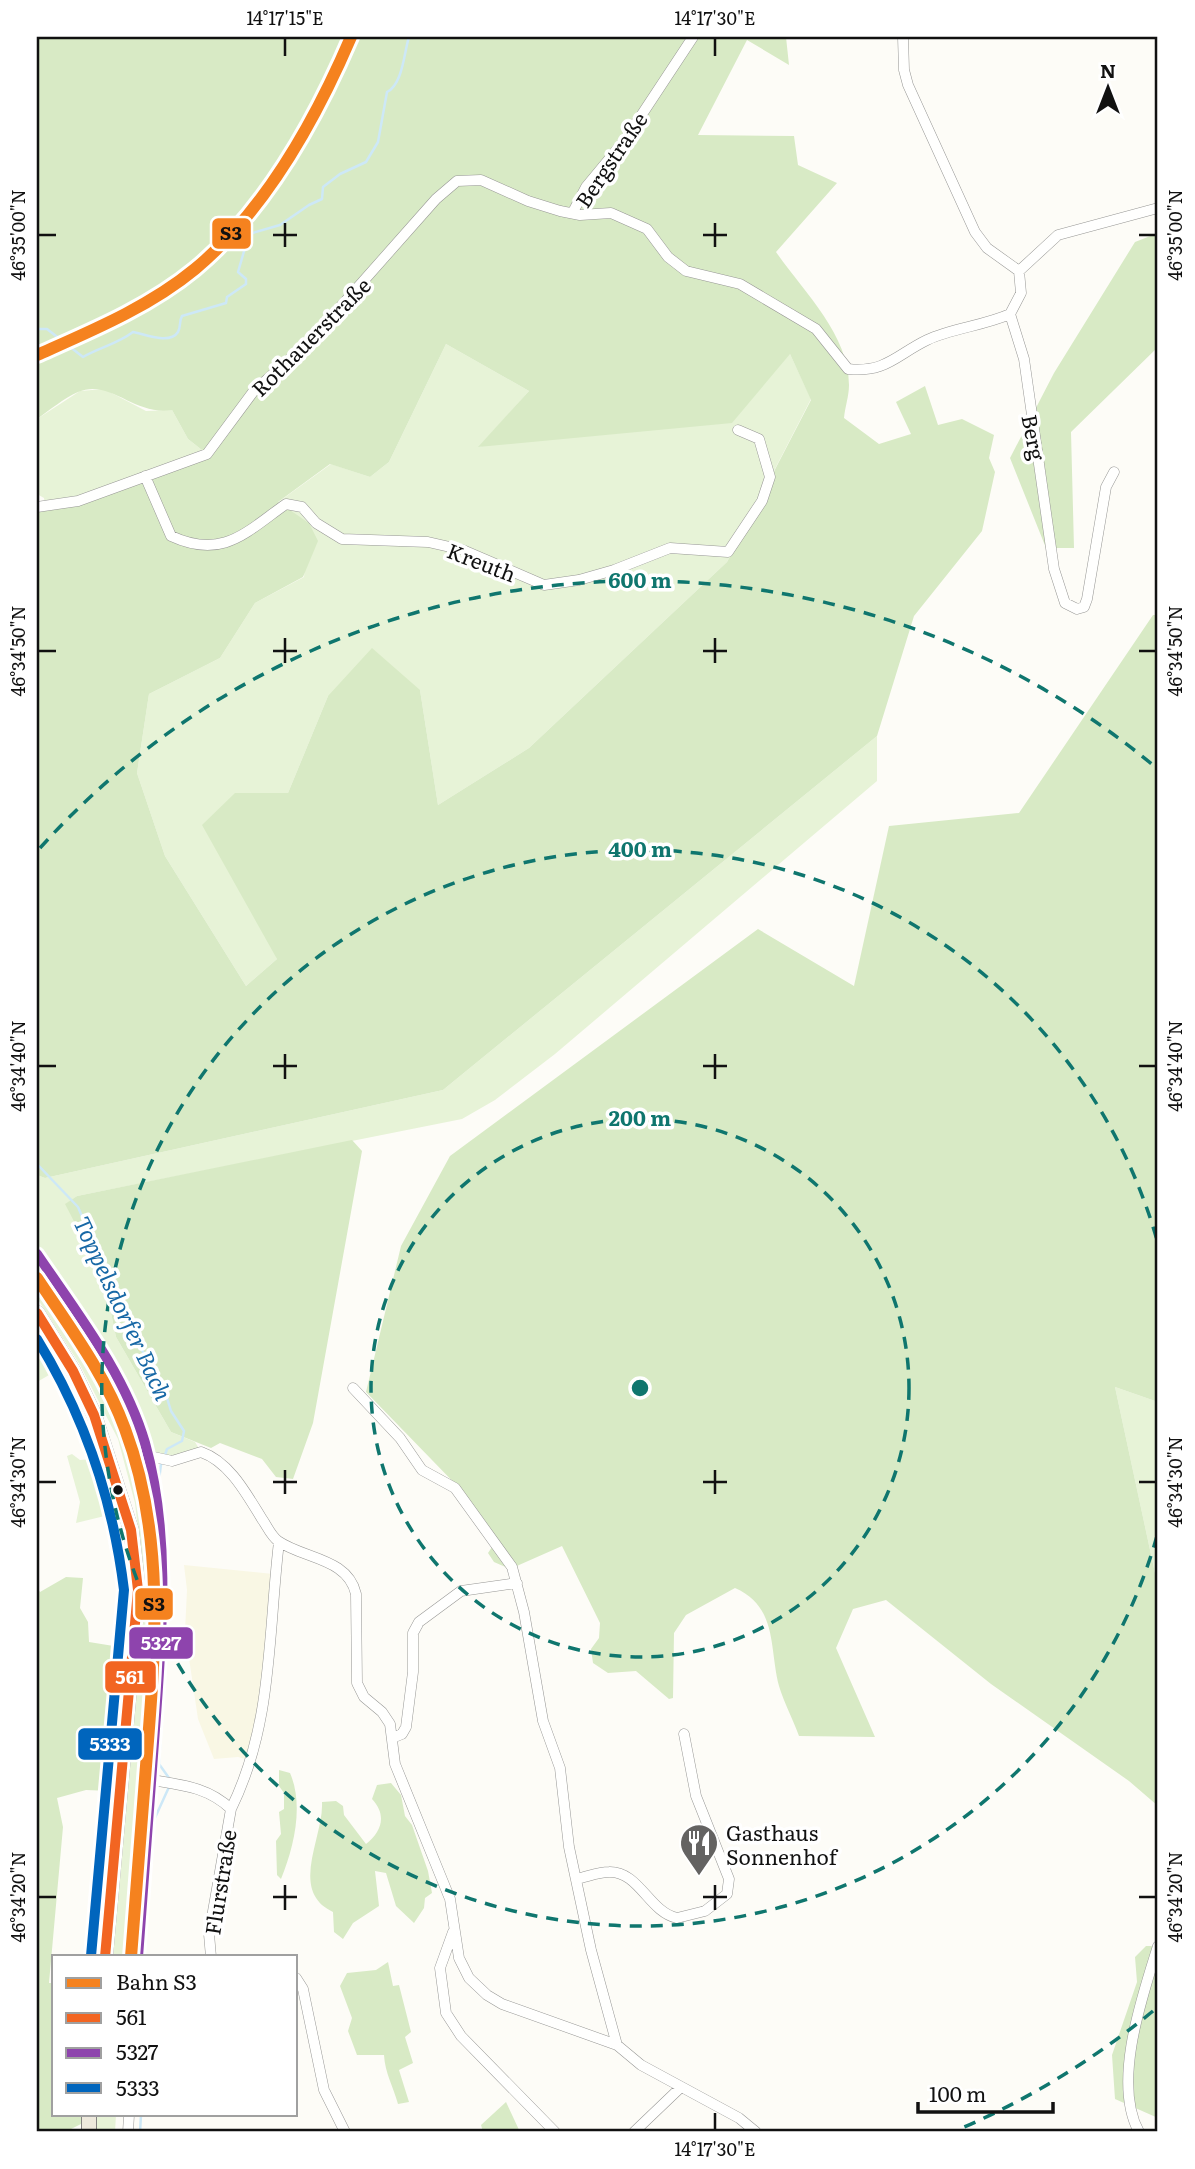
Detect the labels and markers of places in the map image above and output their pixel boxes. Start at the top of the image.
centre of rings [628,1376,652,1400]
unlabelled marker [111,1483,125,1497]
place label: Gasthaus Sonnenhof [726,1816,839,1871]
restaurant icon: Gasthaus Sonnenhof [678,1822,720,1877]

